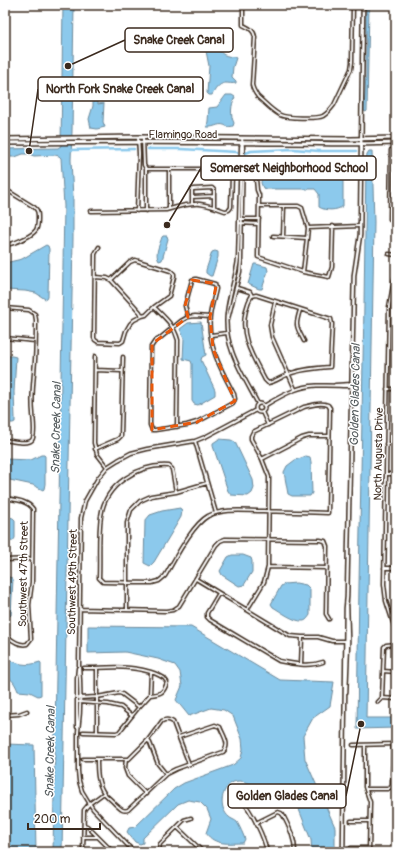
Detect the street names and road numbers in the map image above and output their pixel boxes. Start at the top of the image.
street label: Flamingo Road [149,128,217,141]
street label: North Augusta Drive [371,407,386,501]
street label: Southwest 47th Street [16,520,31,627]
street label: Southwest 49th Street [65,528,80,635]

